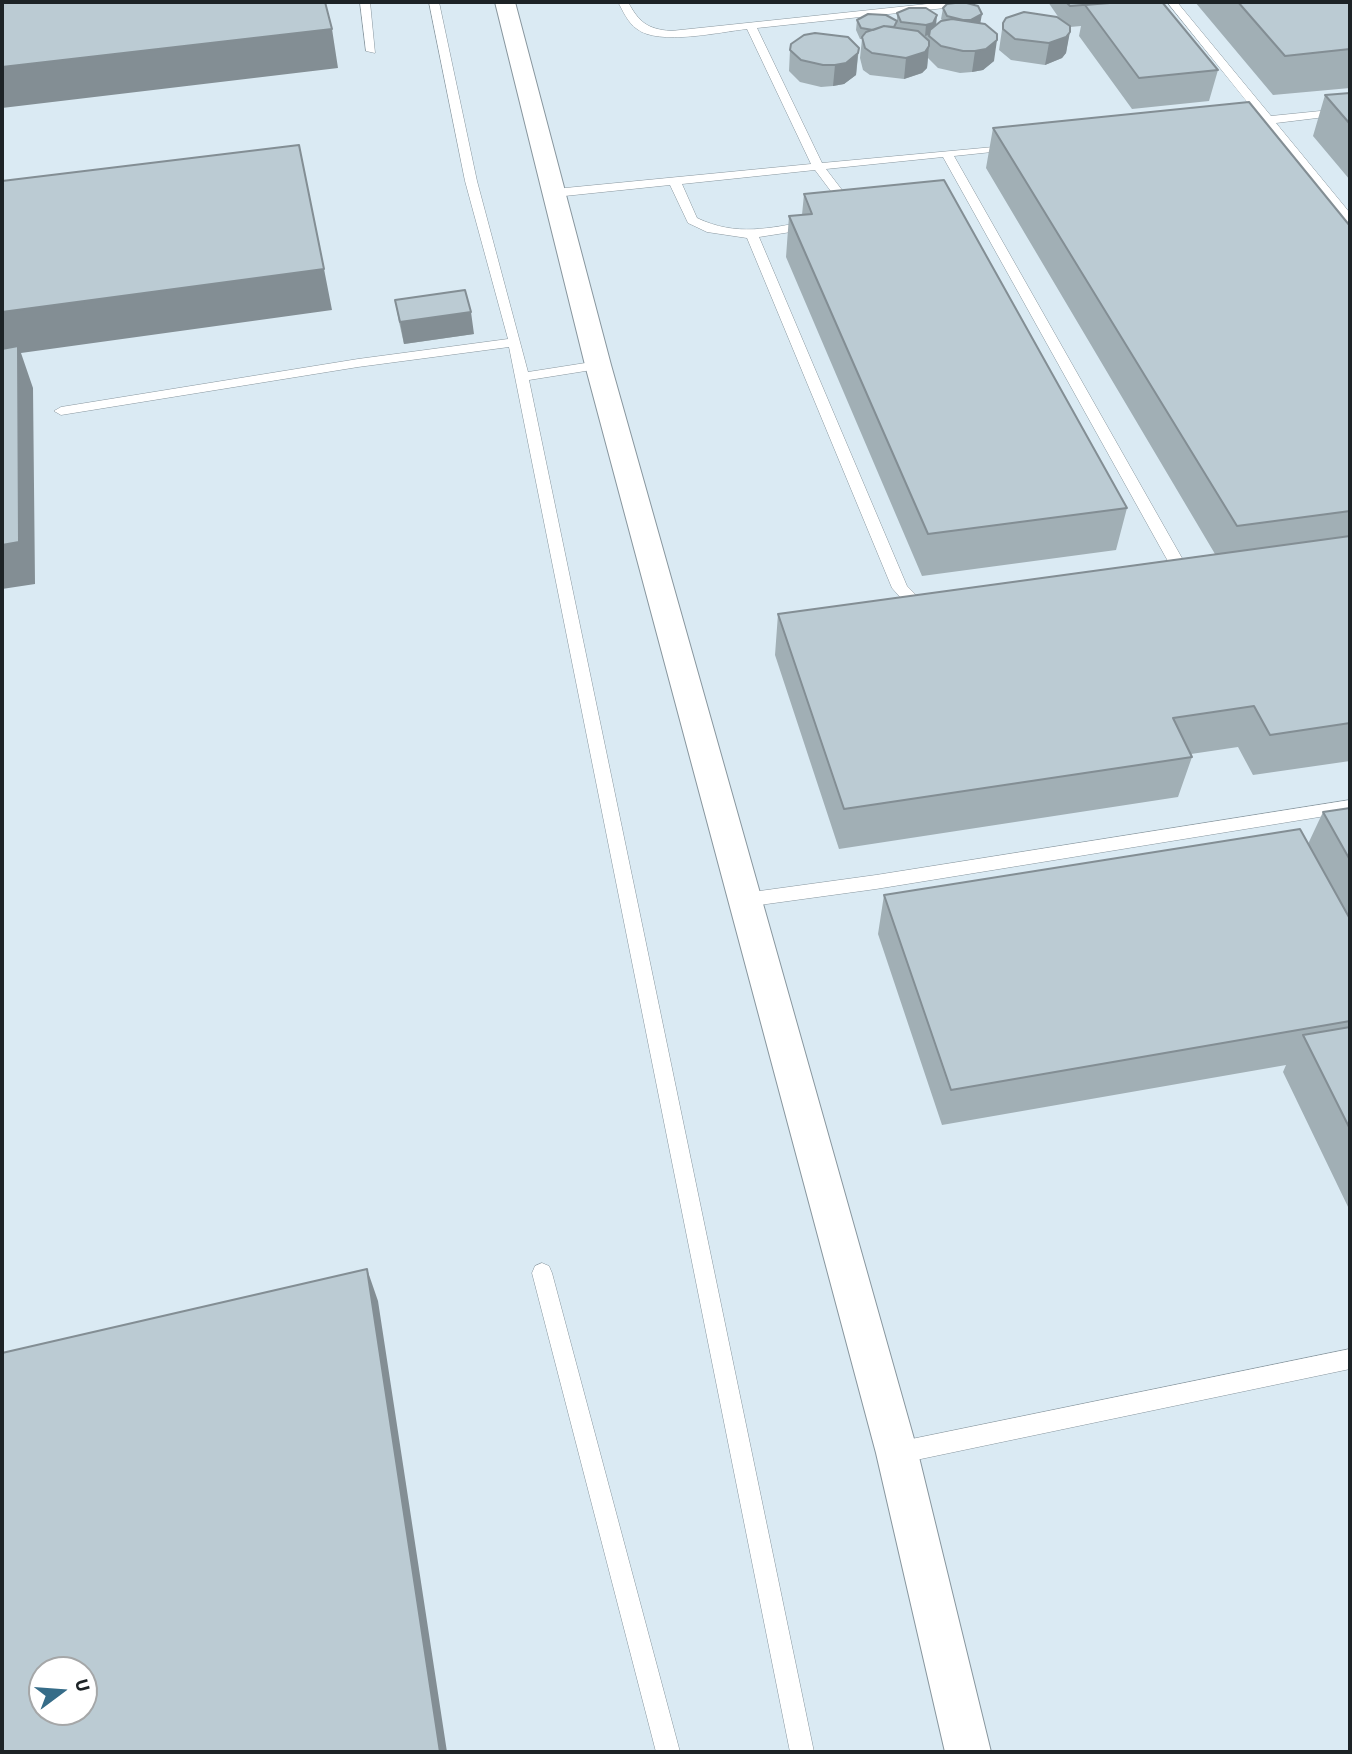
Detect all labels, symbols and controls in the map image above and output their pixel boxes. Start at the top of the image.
north arrow [28,1656,98,1726]
text: U [67,1676,96,1695]

